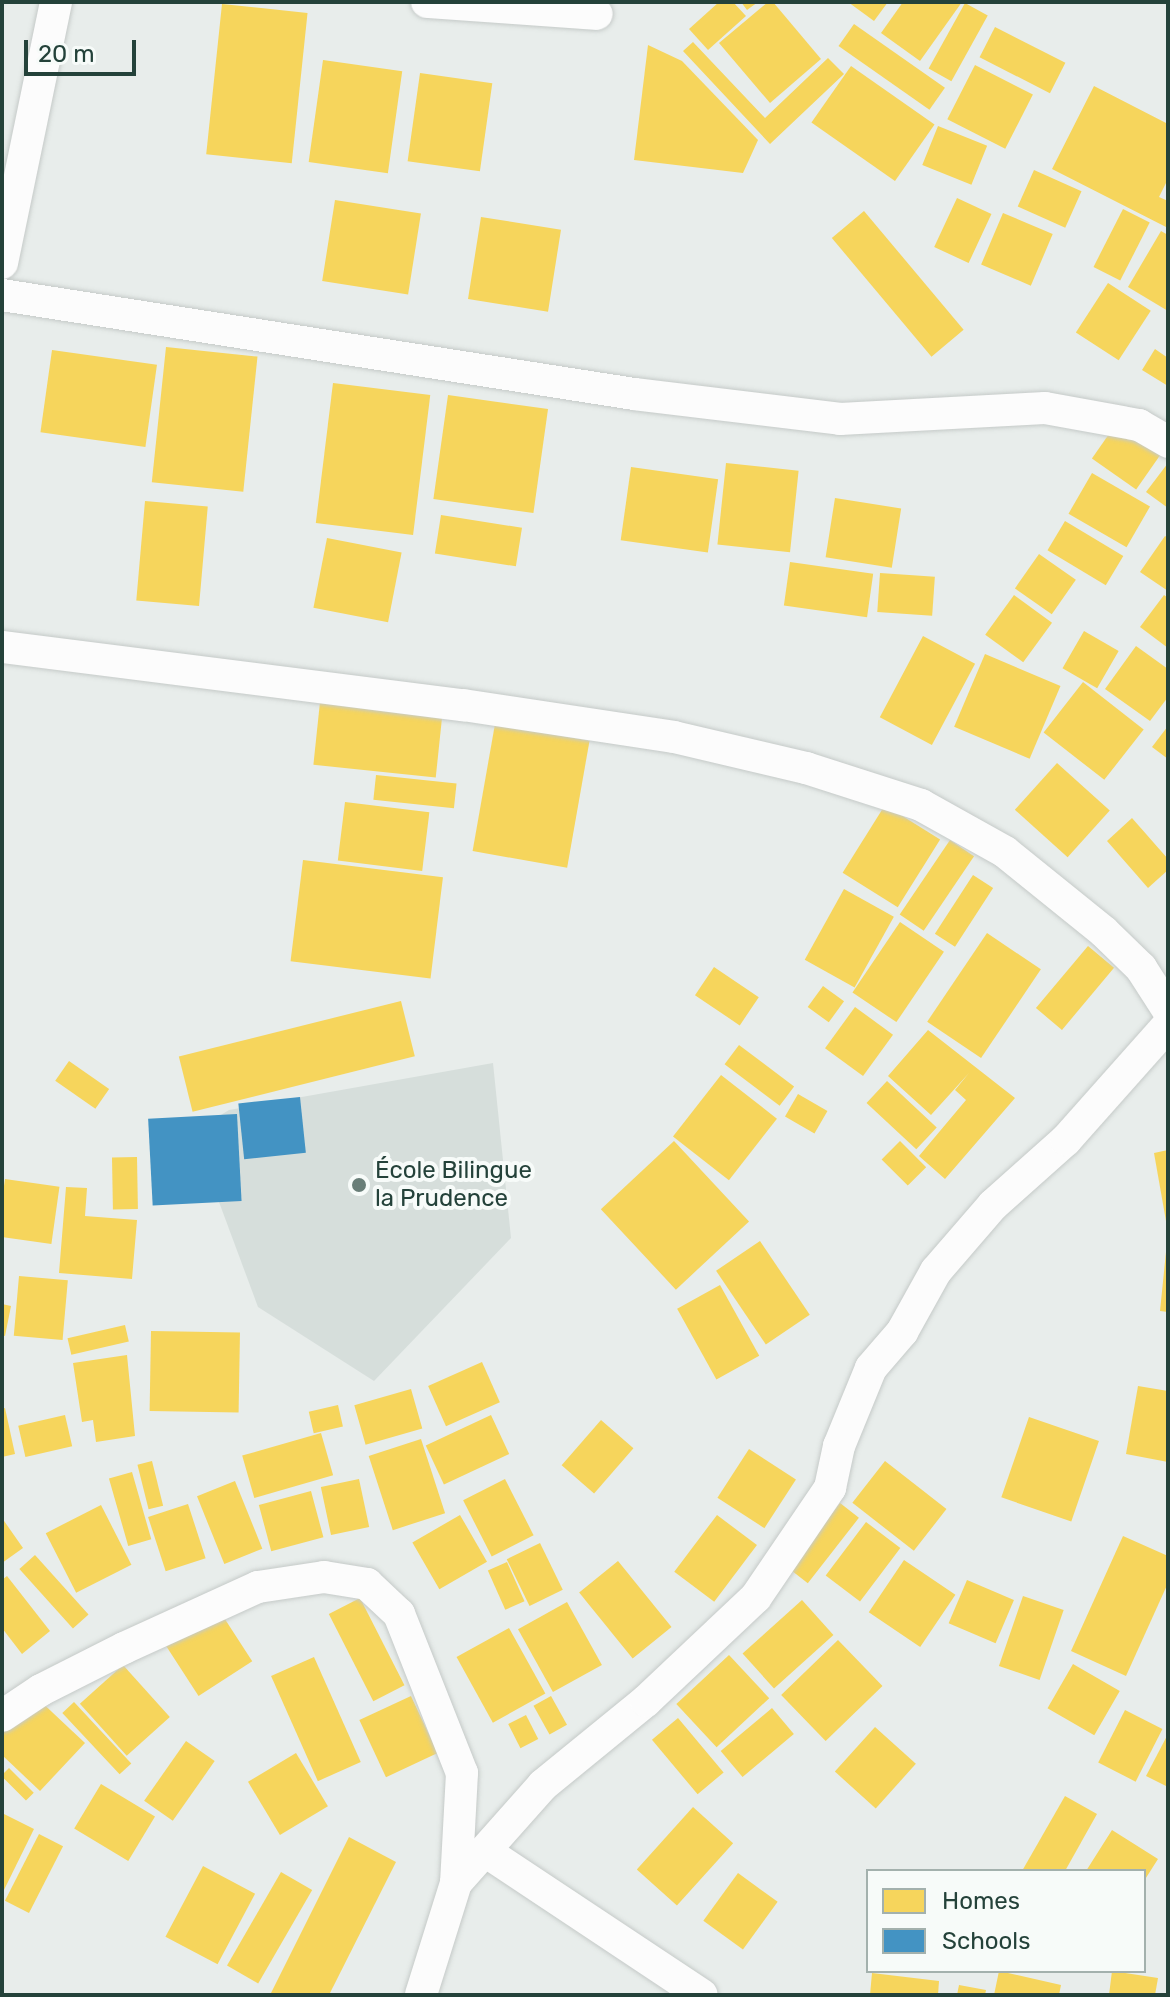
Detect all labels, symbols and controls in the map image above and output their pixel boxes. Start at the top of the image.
scale bar [28,24,140,74]
text: 20 m [38,40,95,68]
place label: École Bilingue la Prudence [375,1157,532,1213]
marker: École Bilingue la Prudence [350,1176,368,1194]
legend [866,1869,1146,1973]
text: Homes [942,1887,1020,1915]
text: Schools [942,1927,1030,1955]

